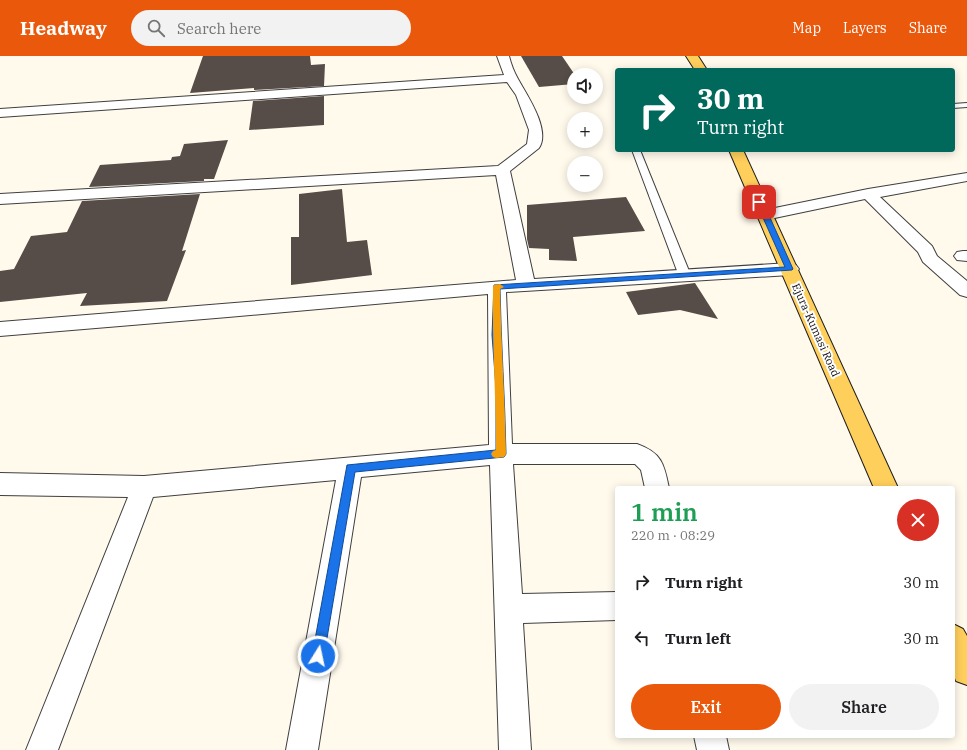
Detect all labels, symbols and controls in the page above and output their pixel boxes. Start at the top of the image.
search box [131,10,411,46]
text: Headway [20,16,107,40]
icon: search [145,17,167,39]
text: Search here [177,19,261,38]
text: Map [793,19,821,37]
text: Layers [843,19,887,37]
text: Share [909,19,947,37]
map controls [567,68,603,192]
button: sound [567,68,603,104]
text: 30 m [697,80,764,117]
icon: right [631,84,683,136]
button: + [567,112,603,148]
text: Turn right [697,116,784,139]
button: − [567,156,603,192]
pin [742,185,776,219]
icon: arrive [748,191,770,213]
street label: Ejura-Kumasi Road [789,281,843,379]
text: 1 min [631,496,698,528]
button: close [897,499,939,541]
text: 220 m · 08:29 [631,527,715,544]
icon: right [631,571,653,593]
text: Turn right [665,573,743,592]
text: 30 m [903,573,939,592]
icon: left [631,627,653,649]
text: Turn left [665,629,731,648]
text: 30 m [903,629,939,648]
position arrow [297,635,339,677]
button: Exit [631,684,781,730]
button: Share [789,684,939,730]

